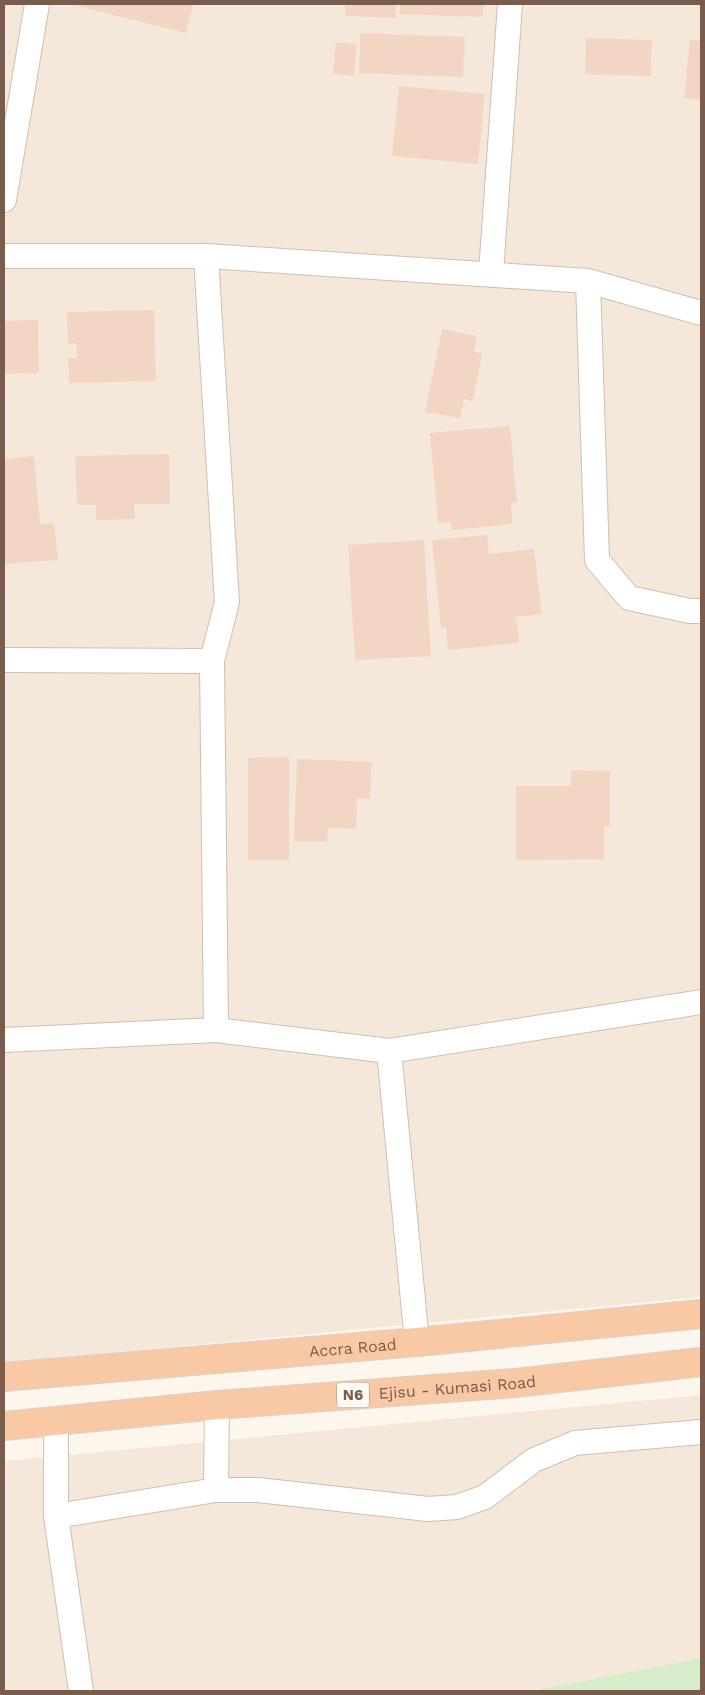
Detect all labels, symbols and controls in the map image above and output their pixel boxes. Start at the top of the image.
street label: Accra Road [308,1335,397,1361]
street label: Ejisu - Kumasi Road [378,1372,537,1403]
road number: N6 [337,1382,369,1408]

